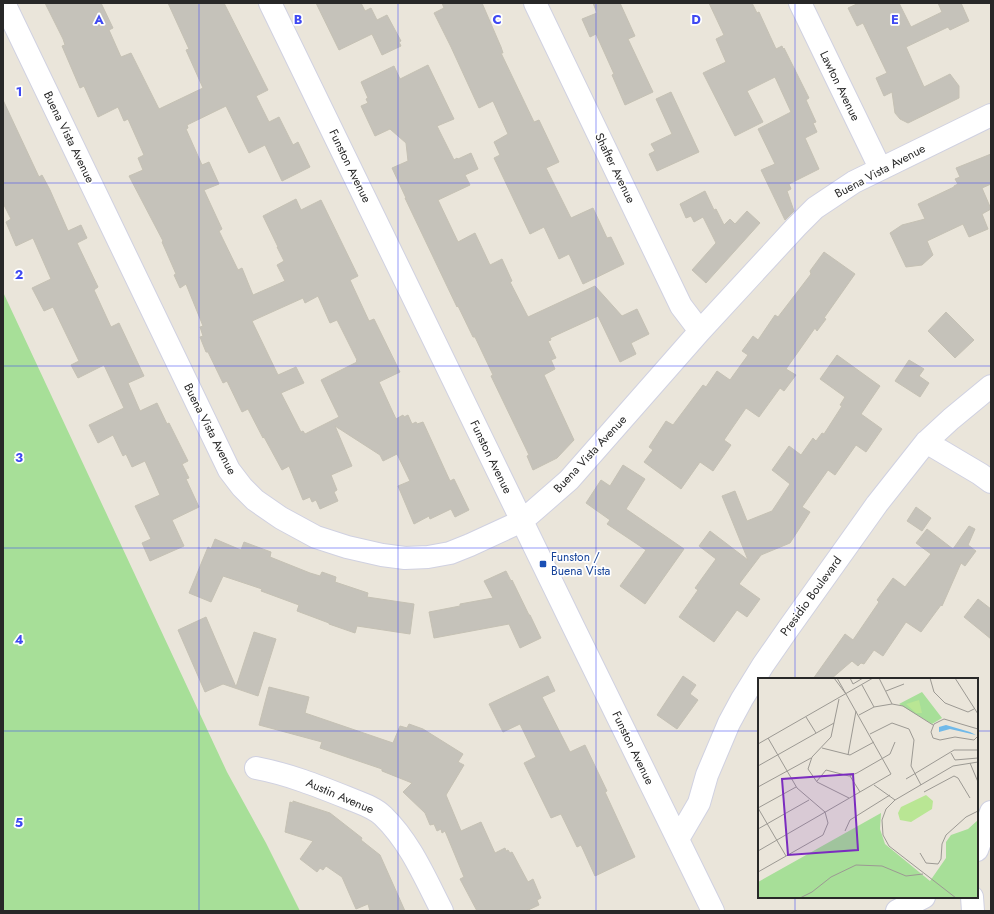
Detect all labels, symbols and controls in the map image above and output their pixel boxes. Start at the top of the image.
text: A [93,10,104,29]
text: B [294,10,303,29]
text: C [492,10,502,29]
text: D [691,10,701,29]
text: E [891,10,899,29]
street label: Lawton Avenue [815,48,865,124]
text: 1 [16,82,22,101]
street label: Buena Vista Avenue [39,88,99,186]
street label: Funston Avenue [324,126,376,206]
street label: Shafter Avenue [590,130,640,206]
street label: Buena Vista Avenue [831,139,929,203]
text: 2 [15,265,23,284]
street label: Buena Vista Avenue [179,380,241,478]
street label: Buena Vista Avenue [549,411,631,497]
street label: Funston Avenue [465,417,517,497]
text: 3 [15,448,23,467]
place label: Funston / Buena Vista [551,548,611,580]
street label: Presidio Boulevard [776,552,846,640]
marker: Funston / Buena Vista [538,559,548,569]
text: 4 [14,630,24,649]
inset map [758,678,978,898]
street label: Funston Avenue [607,708,659,788]
street label: Austin Avenue [303,774,377,818]
text: 5 [15,813,23,832]

